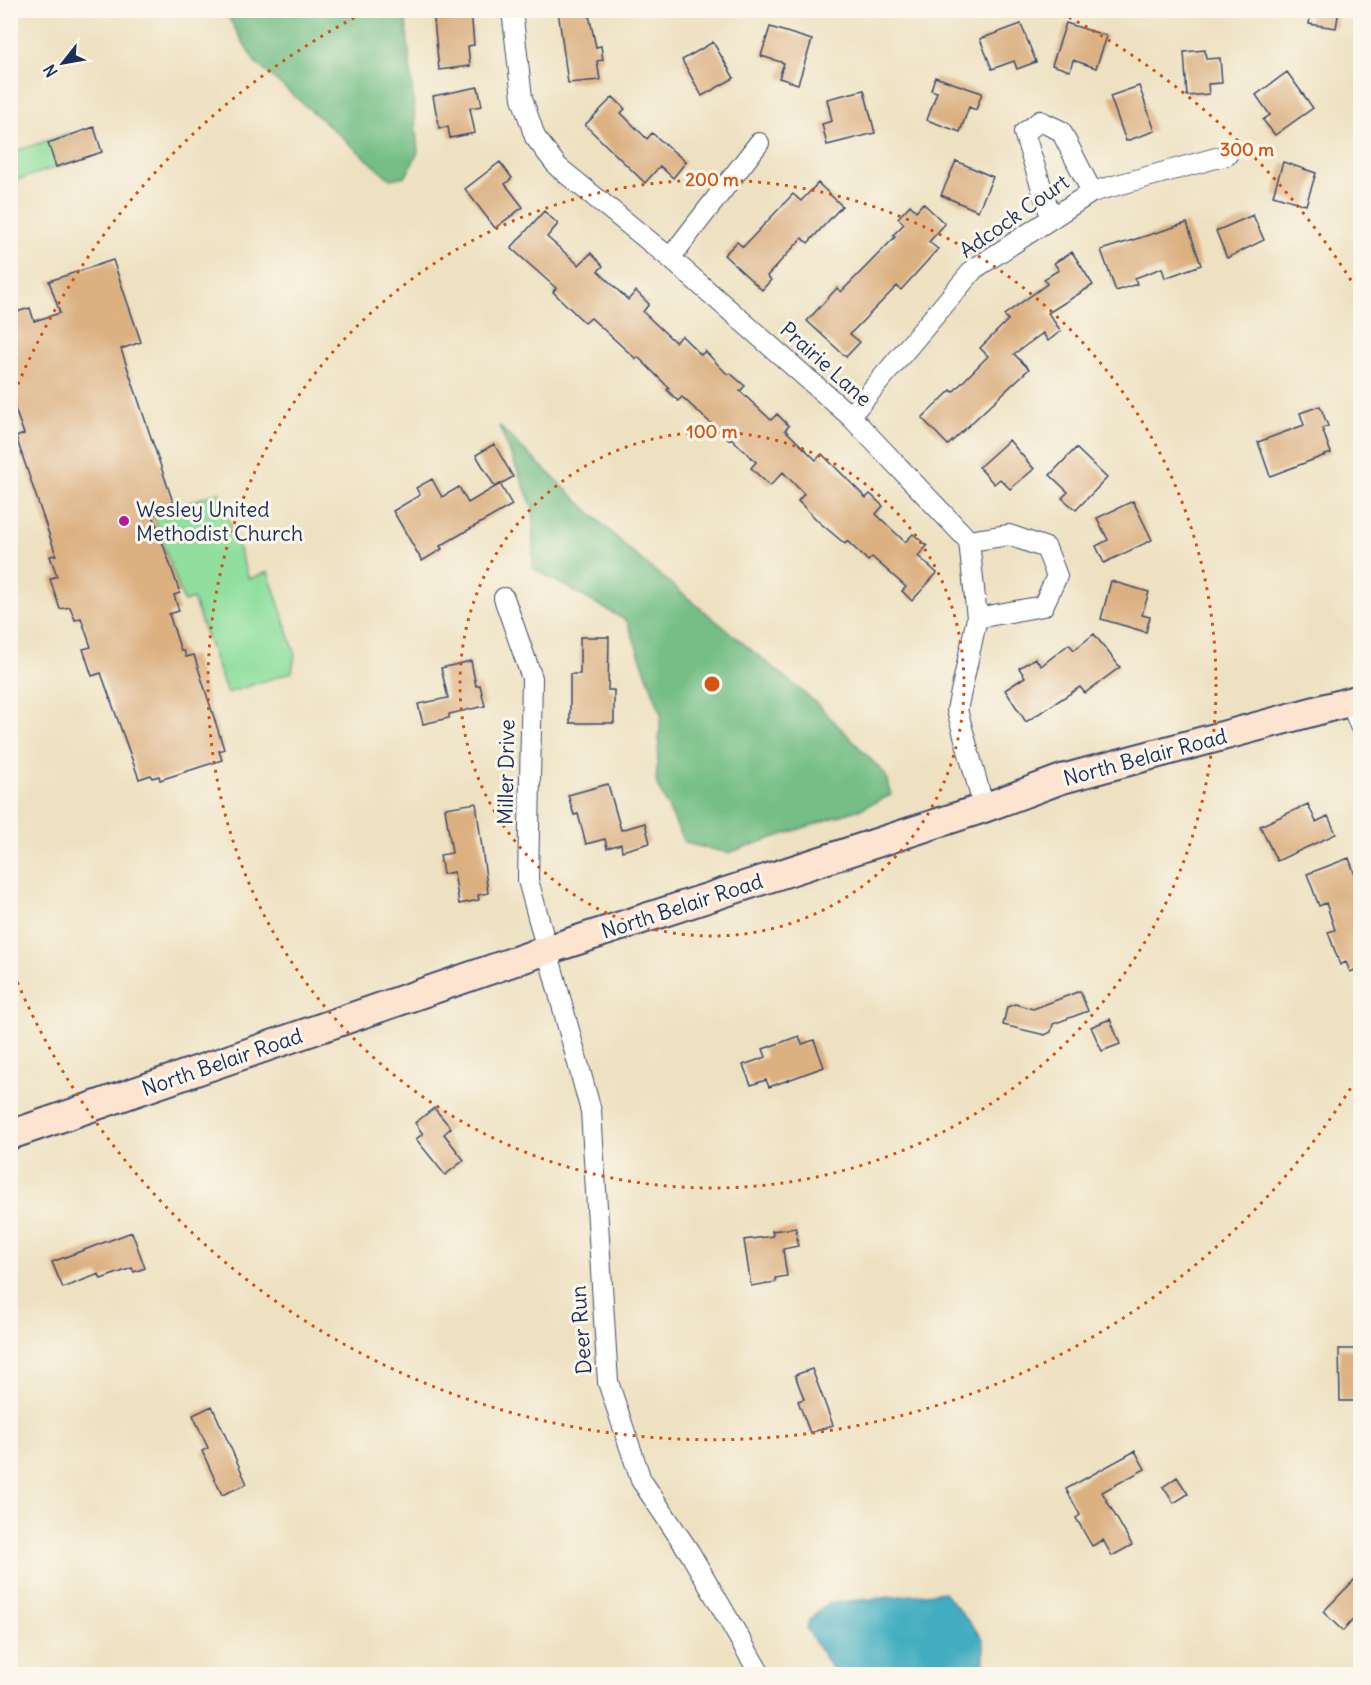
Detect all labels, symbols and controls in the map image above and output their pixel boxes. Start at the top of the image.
north arrow [33,33,93,93]
text: N [39,61,62,81]
text: 300 m [1220,138,1274,161]
text: 200 m [685,168,739,191]
street label: Adcock Court [954,168,1074,264]
street label: Prairie Lane [775,316,877,412]
text: 100 m [687,420,738,443]
place label: Wesley United Methodist Church [136,496,303,547]
marker: Wesley United Methodist Church [117,514,131,528]
centre of rings [702,674,722,694]
street label: Miller Drive [492,719,520,825]
street label: North Belair Road [1060,722,1230,792]
street label: North Belair Road [598,867,766,945]
street label: North Belair Road [138,1022,306,1102]
street label: Deer Run [564,1285,598,1375]

